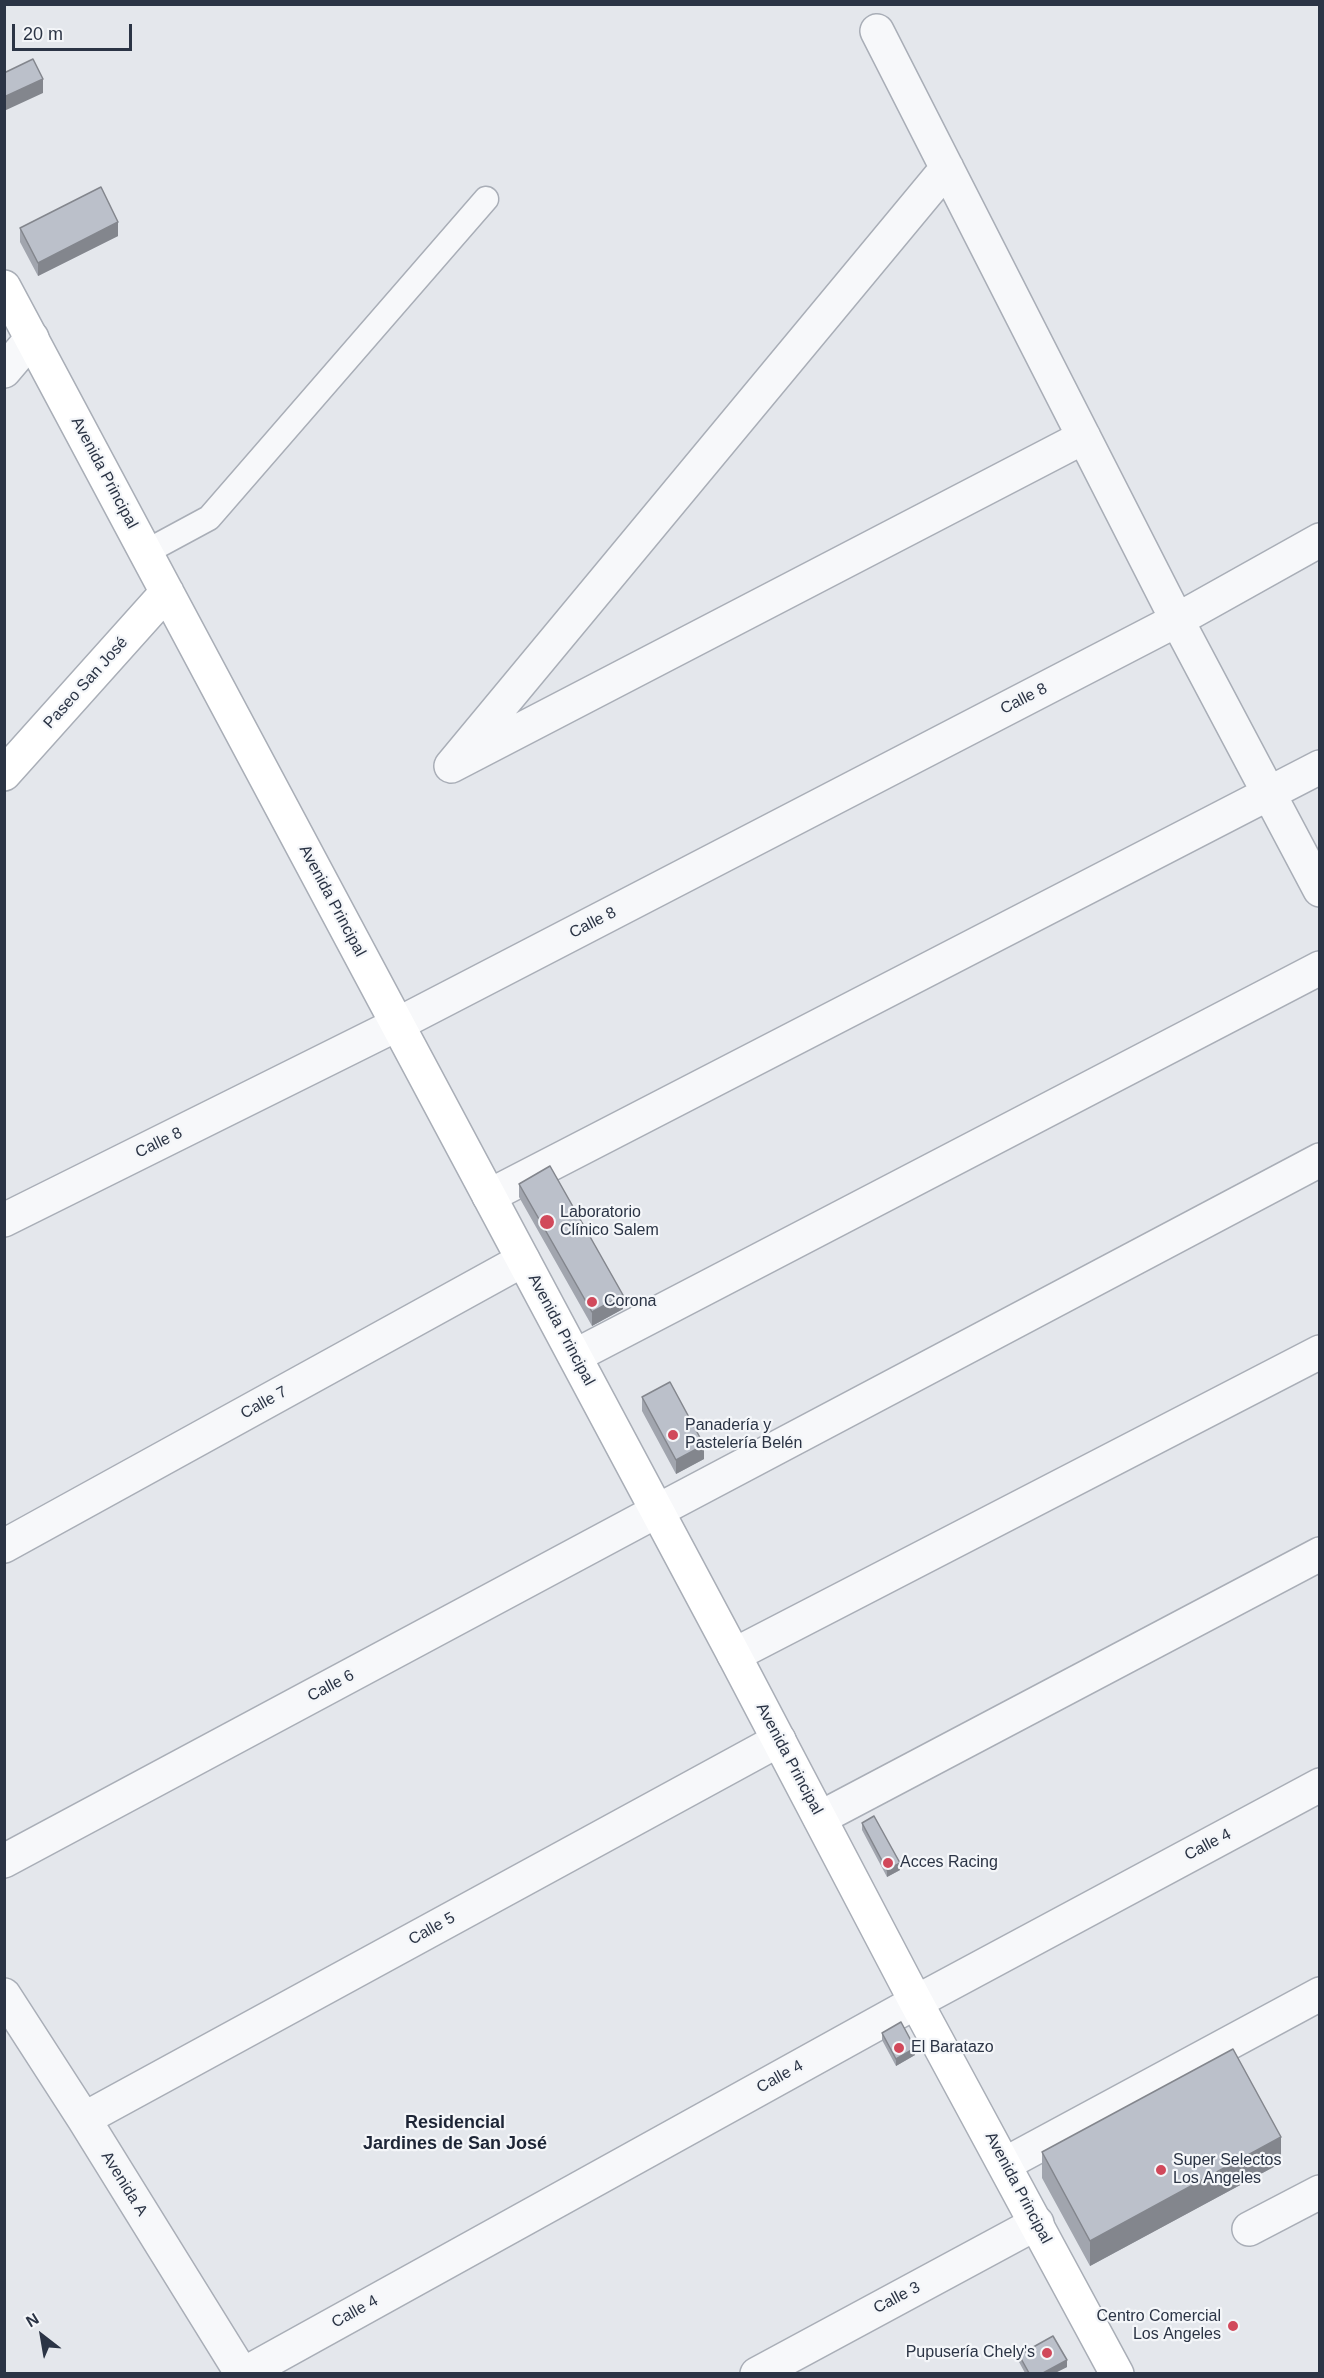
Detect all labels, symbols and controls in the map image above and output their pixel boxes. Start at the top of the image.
scale bar [15,12,135,50]
text: 20 m [23,24,63,44]
street label: Avenida Principal [67,414,141,532]
street label: Paseo San José [40,633,132,733]
street label: Calle 8 [997,679,1051,719]
street label: Avenida Principal [295,842,369,960]
street label: Calle 8 [566,903,620,943]
street label: Calle 8 [132,1123,186,1163]
place label: Laboratorio Clínico Salem [560,1203,659,1241]
marker: Laboratorio Clínico Salem [538,1213,556,1231]
street label: Avenida Principal [524,1271,598,1389]
place label: Corona [604,1292,656,1312]
marker: Corona [585,1295,599,1309]
street label: Calle 7 [238,1383,290,1423]
place label: Panadería y Pastelería Belén [685,1416,802,1454]
marker: Panadería y Pastelería Belén [666,1428,680,1442]
street label: Calle 6 [305,1666,357,1706]
street label: Avenida Principal [752,1700,826,1818]
street label: Calle 4 [1182,1825,1234,1865]
place label: Acces Racing [900,1853,998,1873]
marker: Acces Racing [881,1856,895,1870]
street label: Calle 5 [406,1909,458,1949]
place label: El Baratazo [911,2038,994,2058]
marker: El Baratazo [892,2041,906,2055]
street label: Calle 4 [754,2057,806,2097]
district label: Residencial Jardines de San José [363,2112,547,2154]
street label: Avenida Principal [981,2129,1055,2247]
street label: Avenida A [97,2148,151,2220]
place label: Super Selectos Los Angeles [1173,2151,1282,2189]
marker: Super Selectos Los Angeles [1154,2163,1168,2177]
street label: Calle 3 [871,2278,923,2318]
street label: Calle 4 [329,2292,381,2332]
north arrow [12,2306,72,2366]
place label: Centro Comercial Los Angeles [1097,2307,1221,2345]
text: N [23,2310,42,2330]
marker: Centro Comercial Los Angeles [1226,2319,1240,2333]
place label: Pupusería Chely's [906,2343,1035,2363]
marker: Pupusería Chely's [1040,2346,1054,2360]

